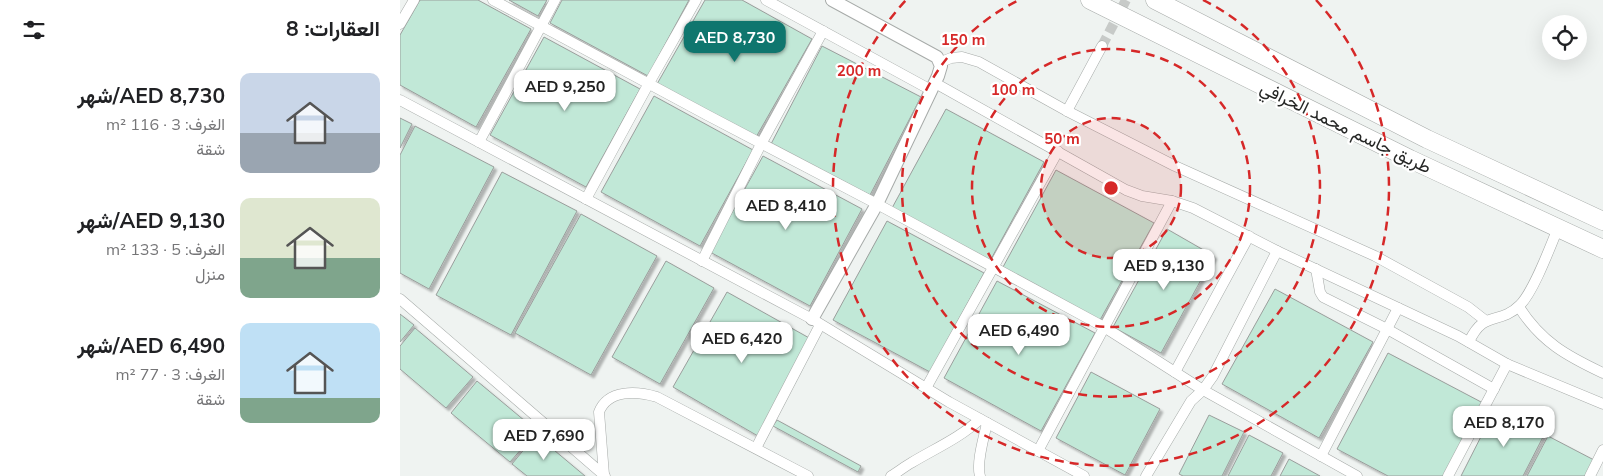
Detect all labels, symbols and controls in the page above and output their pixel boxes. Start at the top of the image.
text: العقارات: 8 [286,15,380,41]
map controls [1542,15,1587,60]
button: locate [1542,15,1587,60]
icon: filters [20,16,48,44]
pin: AED 8,730 [678,20,792,63]
text: AED 8,730 [695,27,775,47]
text: 150 m [941,30,985,49]
text: 200 m [837,61,881,80]
pin: AED 9,250 [508,70,622,112]
street label: طريق جاسم محمد الخرافي [1255,75,1435,182]
text: AED 9,250 [525,76,605,96]
text: 100 m [991,80,1035,99]
text: AED 8,730/شهر [77,82,225,108]
icon: home [280,93,340,153]
text: الغرف: 3 · 116 m² [106,114,225,134]
text: 50 m [1044,129,1080,148]
text: شقة [196,139,225,159]
centre of rings [1102,179,1120,197]
pin: AED 8,410 [729,188,843,231]
text: AED 8,410 [746,195,826,215]
text: AED 9,130/شهر [77,207,225,233]
icon: home [280,218,340,278]
text: الغرف: 5 · 133 m² [106,239,225,259]
pin: AED 9,130 [1107,248,1221,291]
text: AED 9,130 [1124,255,1204,275]
text: منزل [195,264,225,284]
pin: AED 6,490 [962,314,1076,356]
text: AED 6,490 [979,320,1059,340]
pin: AED 6,420 [685,322,799,364]
text: AED 6,420 [702,328,782,348]
text: AED 6,490/شهر [77,332,225,358]
icon: home [280,343,340,403]
text: الغرف: 3 · 77 m² [116,364,225,384]
text: شقة [196,389,225,409]
pin: AED 8,170 [1447,406,1561,448]
text: AED 8,170 [1464,412,1544,432]
pin: AED 7,690 [487,418,601,461]
text: AED 7,690 [504,425,584,445]

